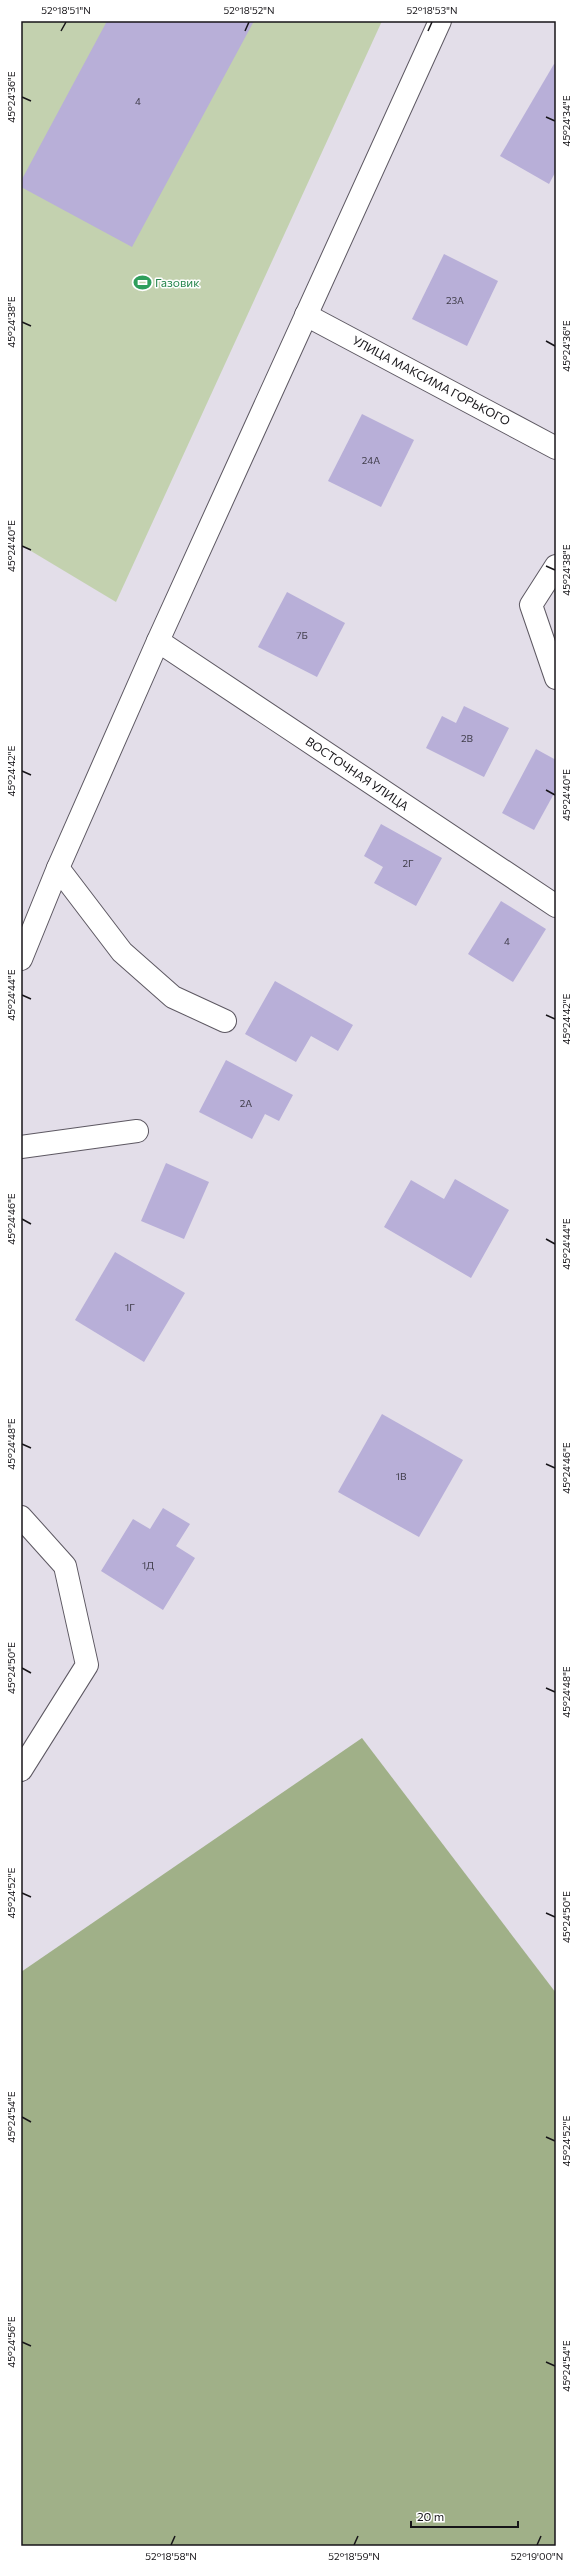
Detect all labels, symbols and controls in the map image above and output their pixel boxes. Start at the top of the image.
text: 52°18'51"N [41,4,91,16]
text: 52°18'52"N [224,4,275,16]
text: 52°18'53"N [406,4,458,16]
text: 45°24'36"E [5,71,17,123]
house number: 4 [135,95,141,107]
text: 45°24'34"E [560,95,572,147]
sports icon: Газовик [132,273,152,293]
place label: Газовик [155,275,200,289]
house number: 23А [446,294,464,306]
text: 45°24'38"E [5,296,17,348]
text: 45°24'36"E [560,320,572,372]
street label: УЛИЦА МАКСИМА ГОРЬКОГО [350,333,513,428]
house number: 24А [362,454,380,466]
text: 45°24'40"E [5,520,17,572]
text: 45°24'38"E [560,544,572,596]
house number: 7Б [296,629,308,641]
house number: 2В [461,732,474,744]
street label: ВОСТОЧНАЯ УЛИЦА [303,734,412,813]
text: 45°24'42"E [5,745,17,796]
text: 45°24'40"E [560,769,572,821]
house number: 2Г [402,857,414,869]
house number: 4 [504,935,510,947]
text: 45°24'44"E [5,969,17,1021]
text: 45°24'42"E [560,993,572,1044]
house number: 2А [240,1097,252,1109]
text: 45°24'46"E [5,1193,17,1245]
text: 45°24'44"E [560,1218,572,1270]
house number: 1Г [125,1301,135,1313]
text: 45°24'48"E [5,1418,17,1470]
text: 45°24'46"E [560,1442,572,1494]
house number: 1В [396,1470,407,1482]
house number: 1Д [142,1559,154,1571]
text: 45°24'50"E [5,1642,17,1694]
text: 45°24'48"E [560,1666,572,1718]
text: 45°24'52"E [5,1868,17,1918]
text: 45°24'50"E [560,1891,572,1943]
text: 45°24'54"E [5,2091,17,2143]
text: 45°24'52"E [560,2116,572,2166]
text: 45°24'56"E [5,2316,17,2368]
text: 45°24'54"E [560,2340,572,2392]
scale bar [411,2503,518,2529]
text: 20 m [417,2509,444,2523]
text: 52°18'58"N [145,2550,197,2562]
text: 52°18'59"N [328,2550,380,2562]
text: 52°19'00"N [511,2550,563,2562]

